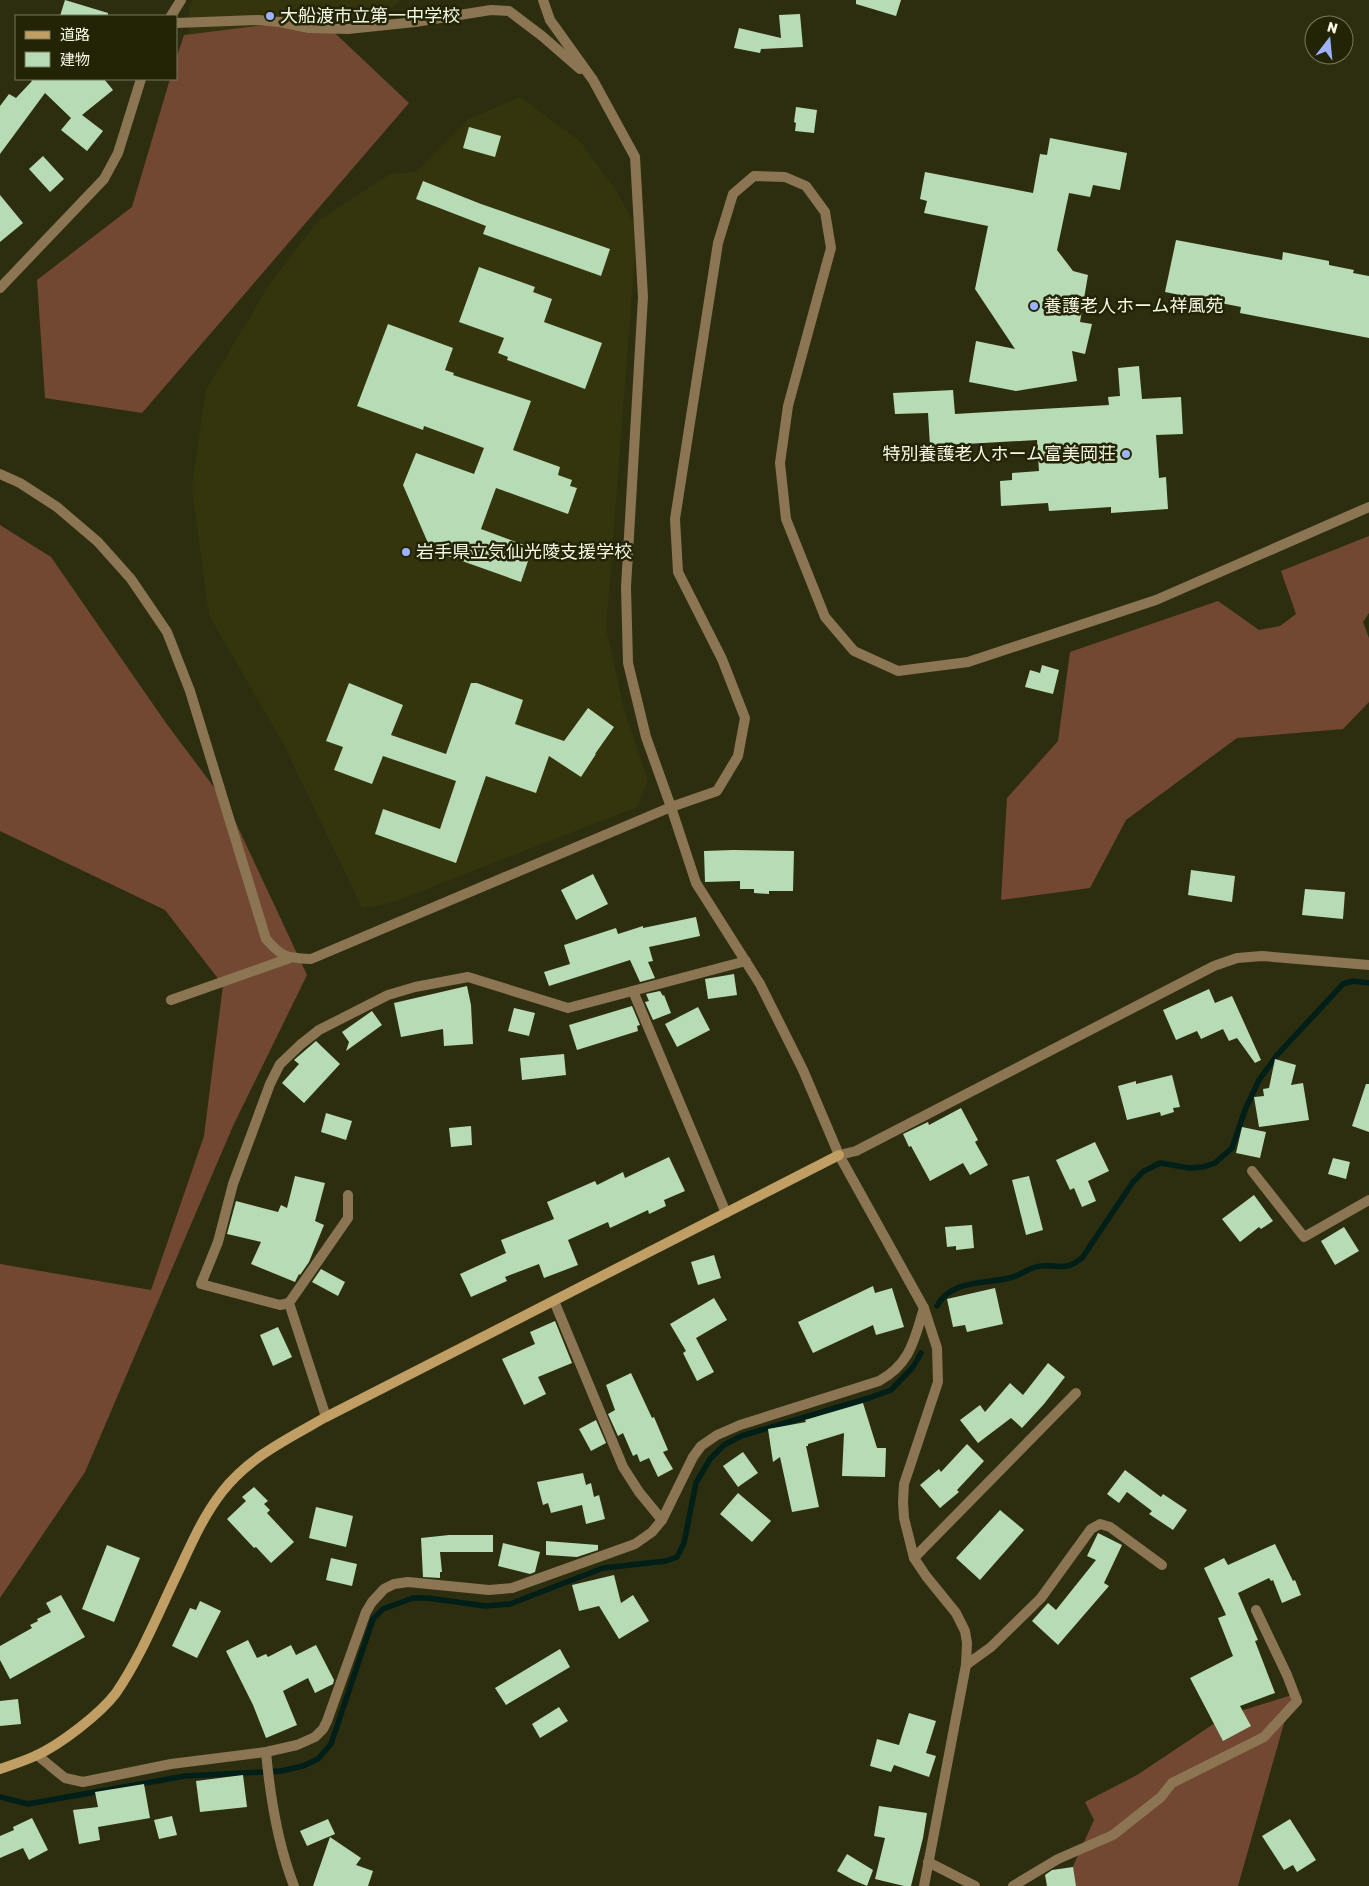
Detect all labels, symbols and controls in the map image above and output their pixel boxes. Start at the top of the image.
place label: 大船渡市立第一中学校 [280,5,460,27]
marker: 大船渡市立第一中学校 [264,10,276,22]
legend [15,15,178,80]
north arrow [1304,15,1354,65]
text: N [1325,18,1340,38]
text: 道路 [60,26,90,44]
text: 建物 [60,51,90,69]
place label: 養護老人ホーム祥風苑 [1044,295,1223,317]
marker: 養護老人ホーム祥風苑 [1028,300,1040,312]
place label: 特別養護老人ホーム富美岡荘 [883,443,1116,465]
marker: 特別養護老人ホーム富美岡荘 [1120,448,1132,460]
place label: 岩手県立気仙光陵支援学校 [416,541,632,563]
marker: 岩手県立気仙光陵支援学校 [400,546,412,558]

